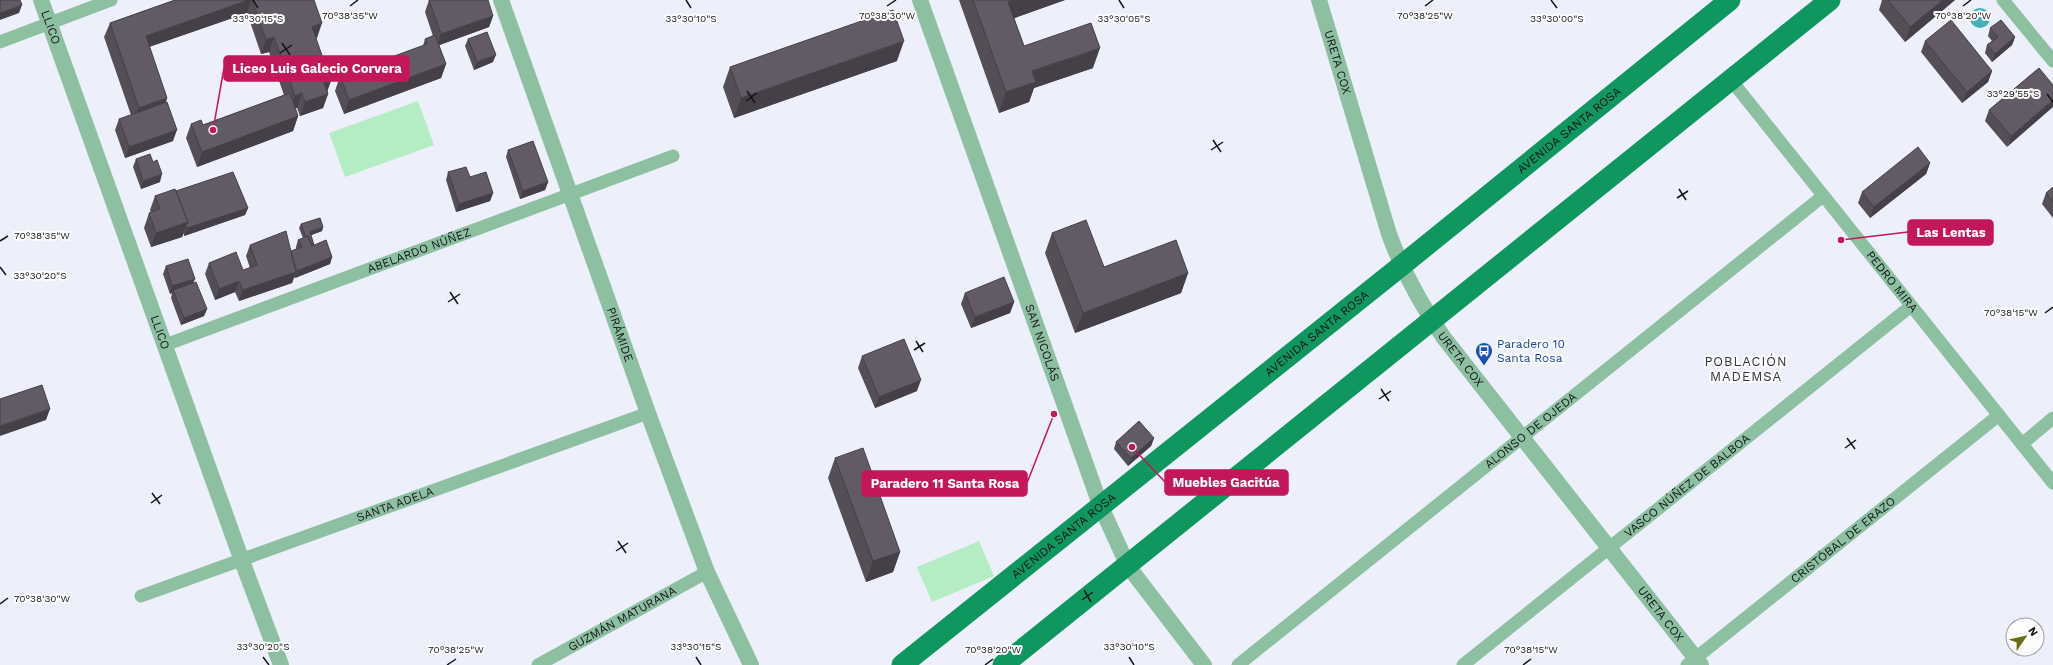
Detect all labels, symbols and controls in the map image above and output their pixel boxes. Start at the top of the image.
street label: LLICO [38,8,63,46]
text: 70°38'35"W [322,10,378,21]
text: 70°38'30"W [859,10,916,21]
text: 70°38'25"W [1397,10,1453,21]
text: 70°38'20"W [1935,10,1992,21]
text: 33°30'15"S [233,13,283,24]
text: 33°30'10"S [665,13,717,24]
text: 33°30'05"S [1097,13,1151,24]
text: 33°30'00"S [1530,13,1584,24]
street label: URETA COX [1321,29,1354,96]
callout: Liceo Luis Galecio Corvera [224,56,409,81]
text: Liceo Luis Galecio Corvera [232,61,402,76]
street label: AVENIDA SANTA ROSA [1514,84,1624,176]
text: 33°29'55"S [1987,88,2039,99]
callout: Las Lentas [1908,220,1993,245]
street label: ABELARDO NÚÑEZ [365,225,473,276]
text: Las Lentas [1916,225,1986,240]
text: 70°38'35"W [14,230,70,241]
street label: PEDRO MIRA [1863,248,1921,315]
text: 33°30'20"S [13,270,67,281]
street label: AVENIDA SANTA ROSA [1262,287,1372,379]
street label: SAN NICOLÁS [1022,302,1063,383]
street label: PIRÁMIDE [604,305,636,364]
text: 70°38'15"W [1984,307,2038,318]
street label: LLICO [148,313,173,351]
street label: URETA COX [1435,329,1486,389]
place label: Paradero 10 Santa Rosa [1497,337,1565,365]
bus stop icon: Paradero 10 Santa Rosa [1474,341,1494,366]
district label: POBLACIÓN MADEMSA [1704,353,1788,384]
street label: ALONSO DE OJEDA [1482,389,1579,471]
street label: VASCO NÚÑEZ DE BALBOA [1621,431,1753,540]
callout: Muebles Gacitúa [1165,470,1288,495]
callout: Paradero 11 Santa Rosa [862,471,1027,496]
text: Muebles Gacitúa [1172,475,1280,490]
text: Paradero 11 Santa Rosa [871,476,1020,491]
street label: SANTA ADELA [355,484,435,525]
street label: AVENIDA SANTA ROSA [1009,490,1119,582]
street label: CRISTÓBAL DE ERAZO [1788,494,1898,586]
street label: GUZMÁN MATURANA [566,583,679,654]
street label: URETA COX [1635,584,1687,644]
text: 70°38'30"W [14,593,71,604]
north arrow [2005,617,2045,657]
text: N [2025,625,2041,639]
text: 33°30'20"S [236,641,290,652]
text: 33°30'15"S [671,641,721,652]
text: 33°30'10"S [1103,641,1155,652]
text: 70°38'25"W [428,644,484,655]
text: 70°38'20"W [965,644,1022,655]
text: 70°38'15"W [1504,644,1558,655]

